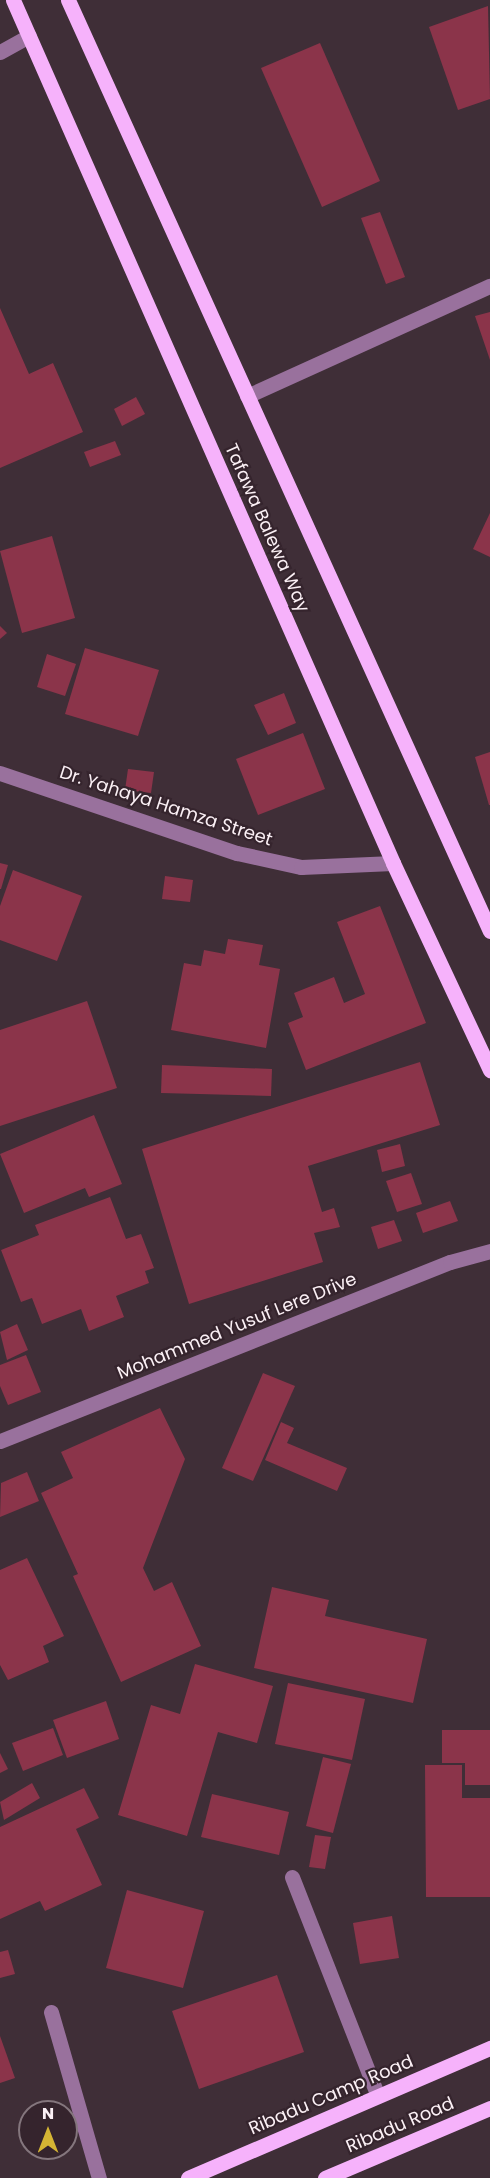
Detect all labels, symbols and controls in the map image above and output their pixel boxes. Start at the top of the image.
street label: Tafawa Balewa Way [220,440,314,616]
street label: Dr. Yahaya Hamza Street [57,761,275,851]
street label: Mohammed Yusuf Lere Drive [114,1268,360,1384]
street label: Ribadu Camp Road [246,2051,416,2139]
street label: Ribadu Road [343,2093,457,2157]
north arrow [18,2100,78,2160]
text: N [42,2102,54,2125]

